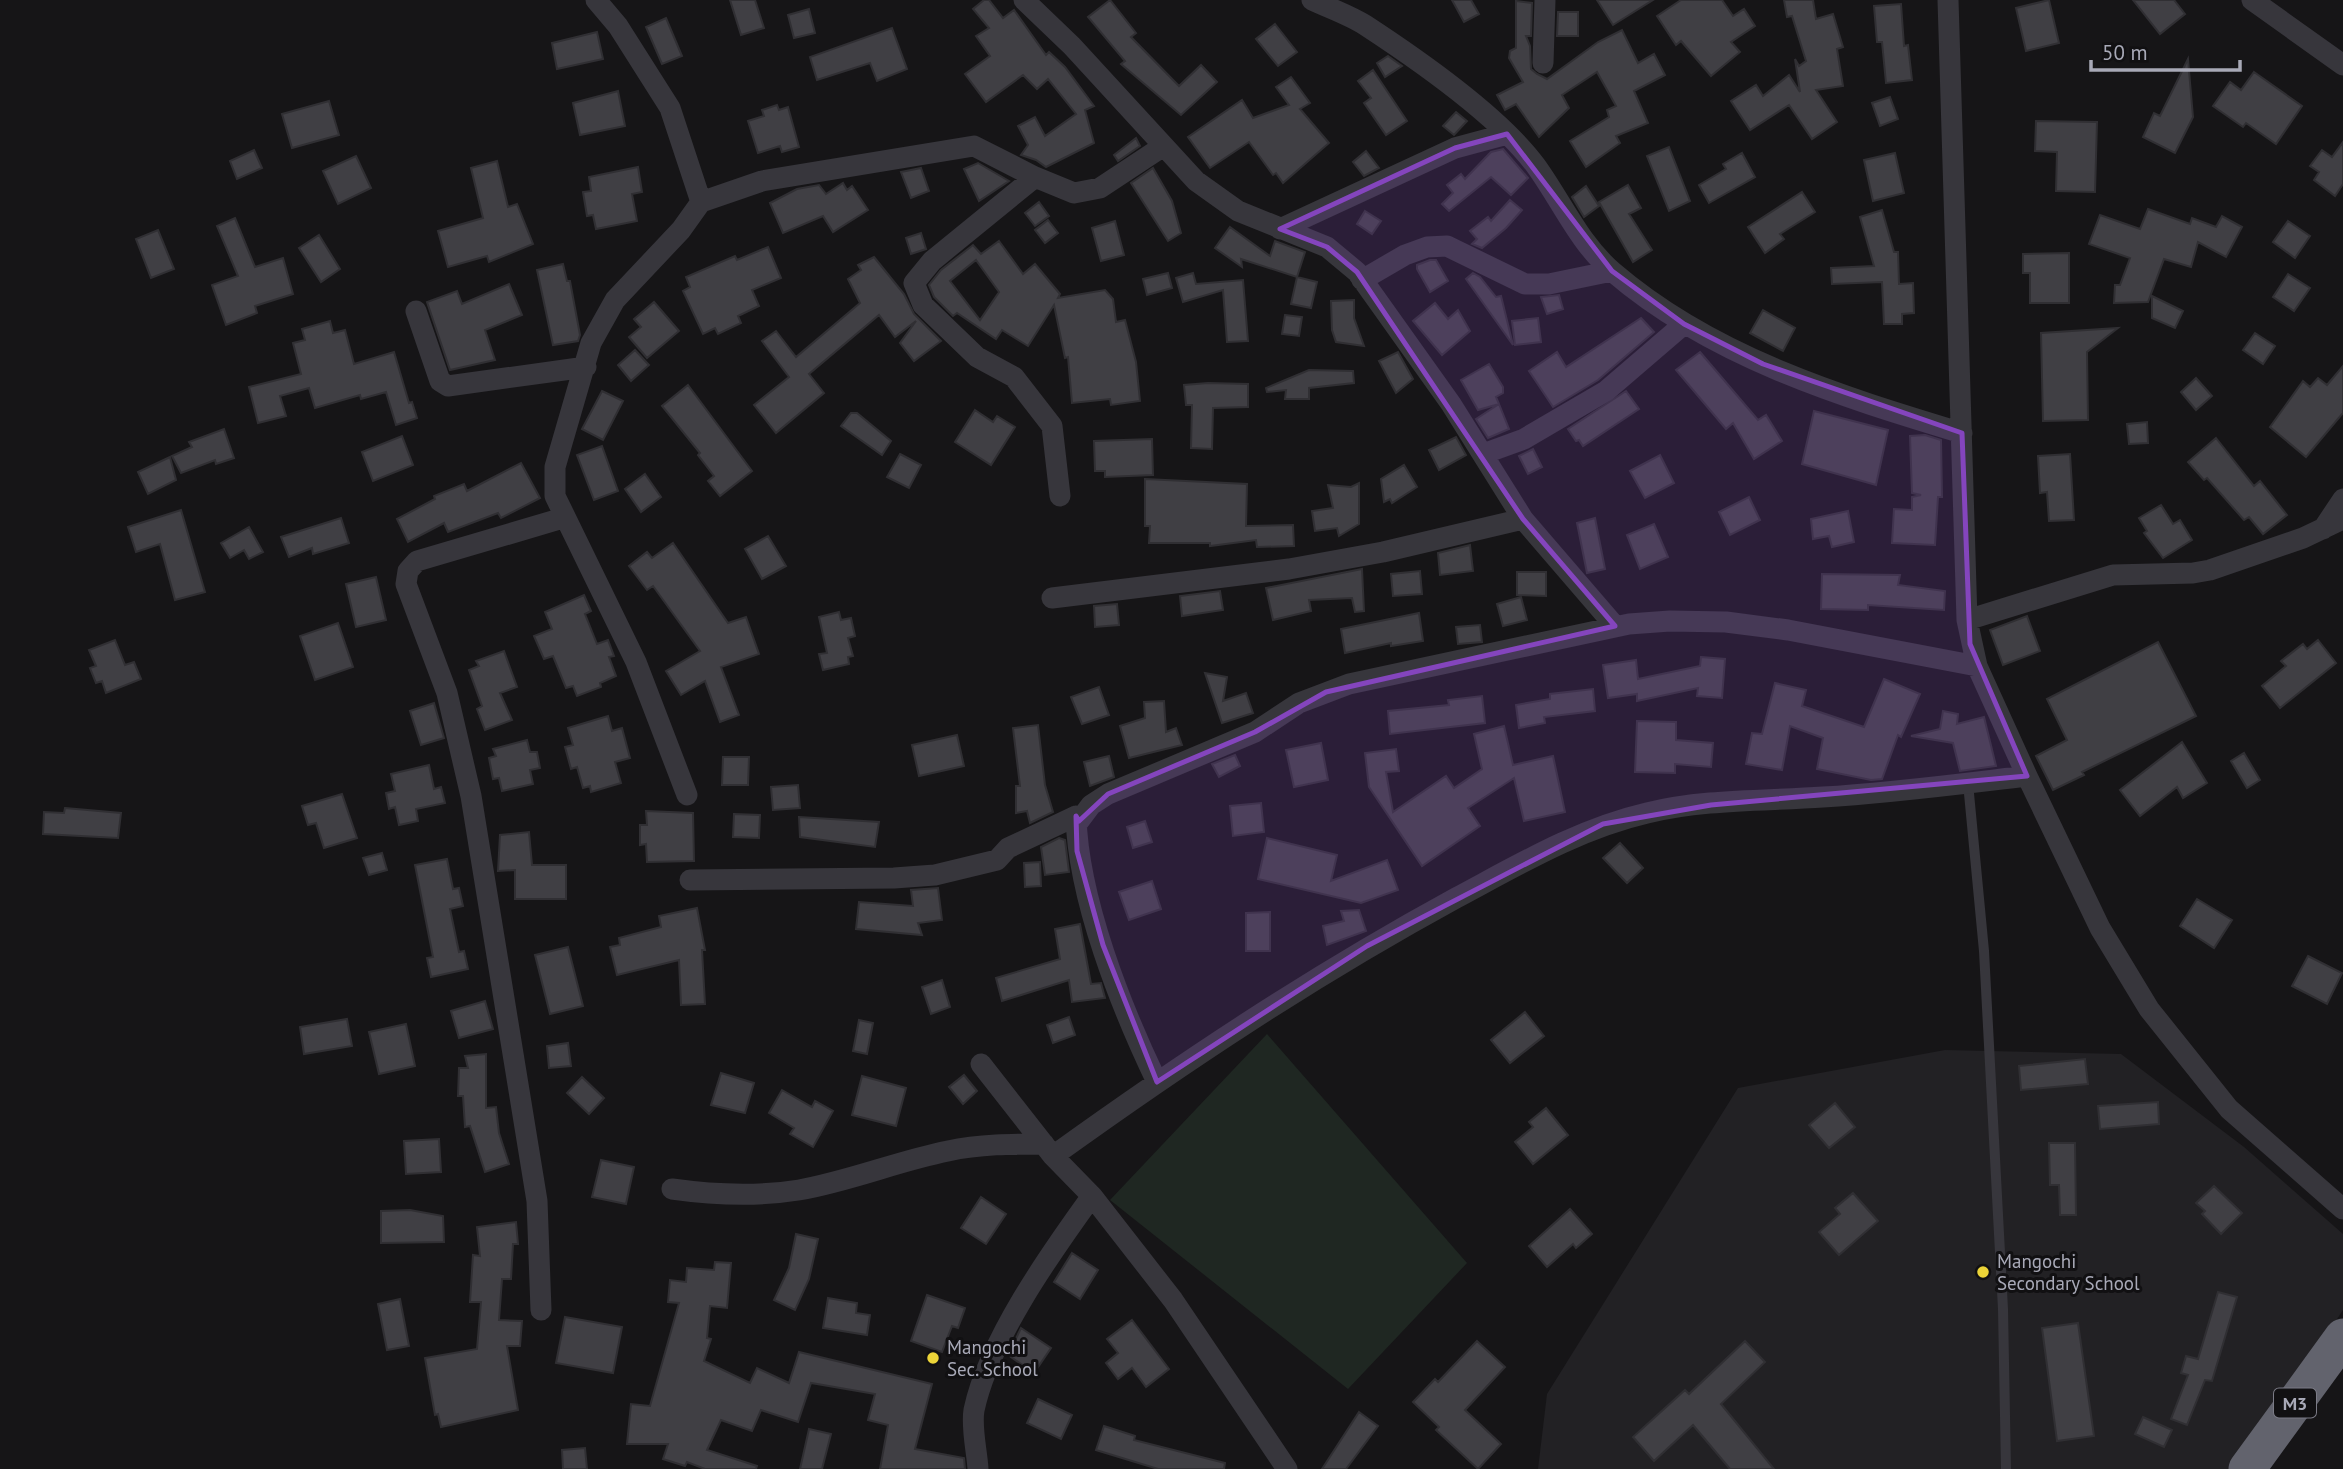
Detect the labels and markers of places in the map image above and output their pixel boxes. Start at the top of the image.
place label: Mangochi Secondary School [1997,1249,2140,1295]
marker: Mangochi Secondary School [1975,1264,1991,1280]
place label: Mangochi Sec. School [947,1335,1038,1381]
marker: Mangochi Sec. School [925,1350,941,1366]

